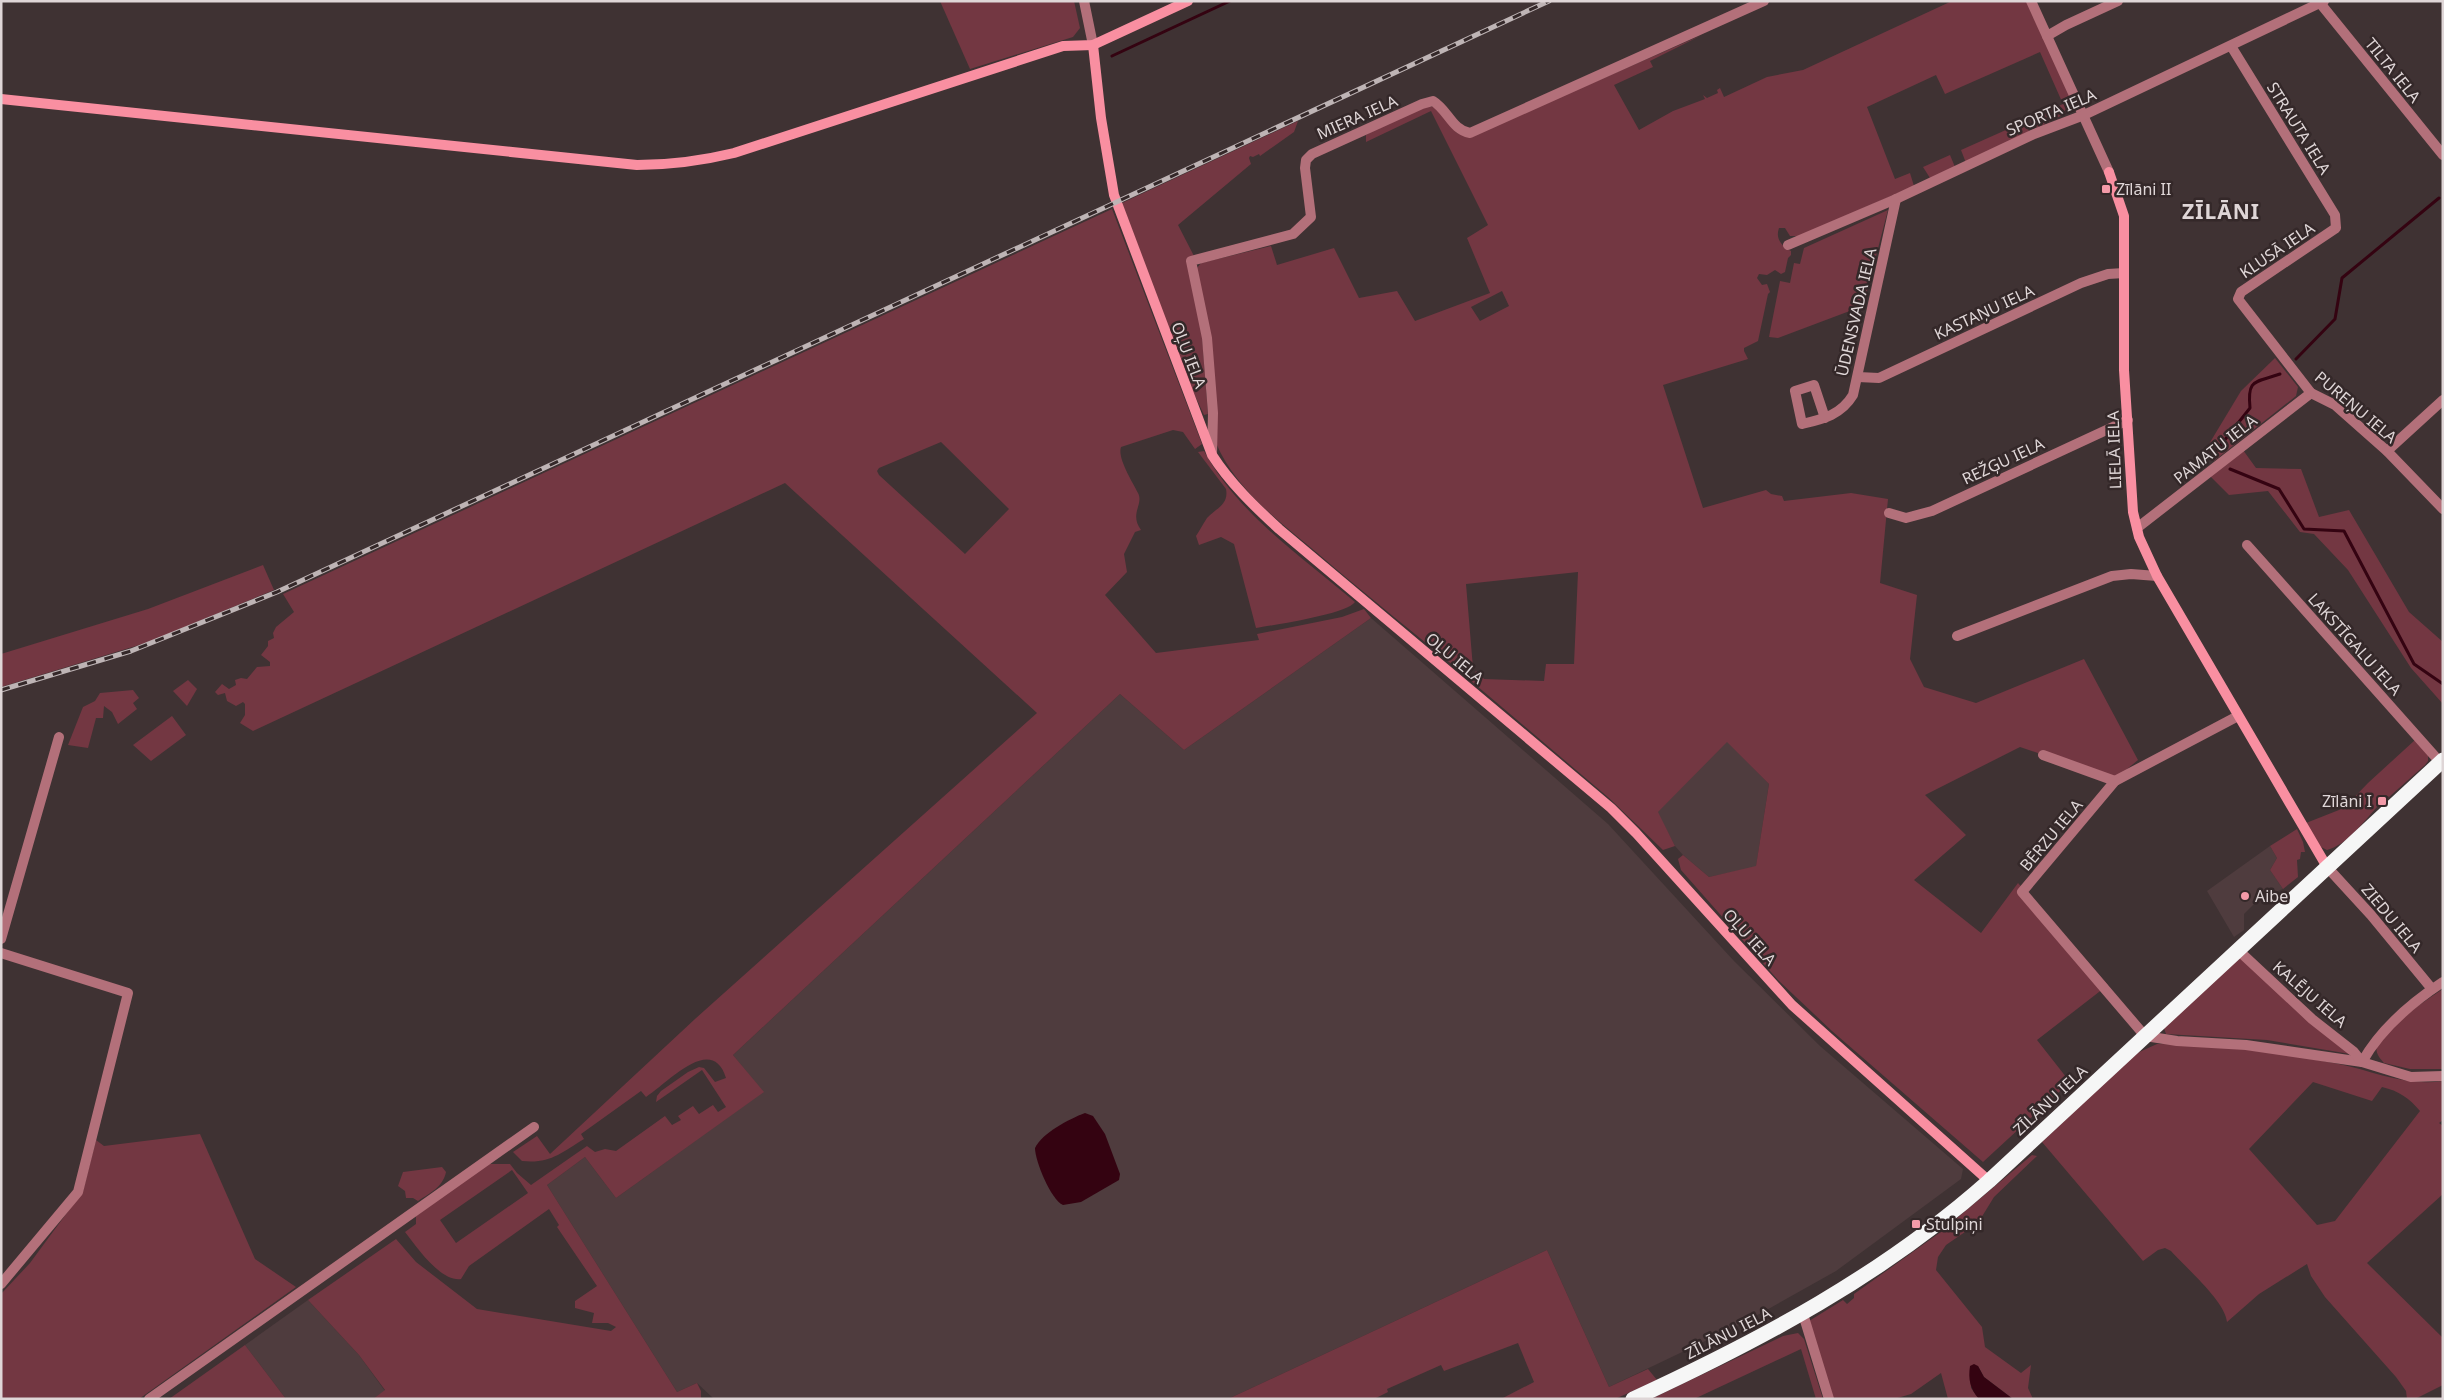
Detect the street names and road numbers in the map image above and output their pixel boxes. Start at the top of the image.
street label: TILTA IELA [2360,33,2426,108]
street label: STRAUTA IELA [2262,78,2336,179]
street label: SPORTA IELA [2003,83,2100,141]
street label: MIERA IELA [1313,89,1402,145]
street label: KLUSĀ IELA [2235,216,2319,283]
street label: ŪDENSVADA IELA [1831,245,1882,378]
street label: KASTAŅU IELA [1930,279,2038,345]
street label: OĻU IELA [1166,319,1212,392]
street label: PUREŅU IELA [2310,366,2402,448]
street label: PAMATU IELA [2169,409,2262,489]
street label: LIELĀ IELA [2102,410,2126,490]
street label: REŽĢU IELA [1958,432,2048,490]
street label: LAKSTĪGALU IELA [2303,588,2407,700]
street label: OĻU IELA [1421,627,1489,689]
street label: BĒRZU IELA [2015,794,2088,875]
street label: ZIEDU IELA [2357,879,2428,958]
street label: OĻU IELA [1719,904,1782,971]
street label: KALĒJU IELA [2268,956,2352,1033]
street label: ZĪLĀNU IELA [2008,1059,2092,1140]
street label: ZĪLĀNU IELA [1681,1301,1776,1364]

